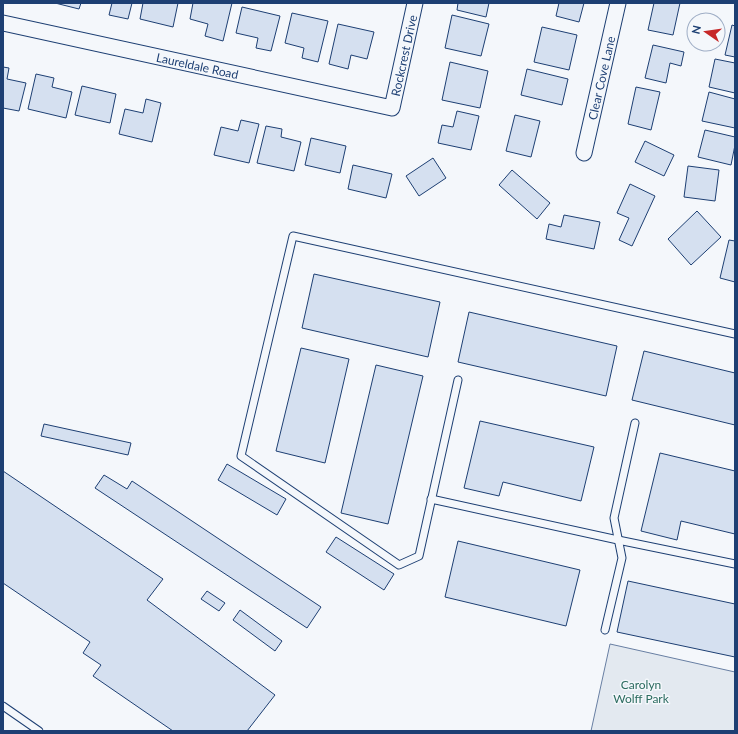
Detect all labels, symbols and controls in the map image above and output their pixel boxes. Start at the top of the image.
north arrow [686,12,726,52]
street label: Rockcrest Drive [387,13,420,98]
text: N [688,24,703,35]
street label: Clear Cove Lane [584,35,618,121]
street label: Laureldale Road [155,49,240,82]
park label: Carolyn Wolff Park [613,677,670,706]

